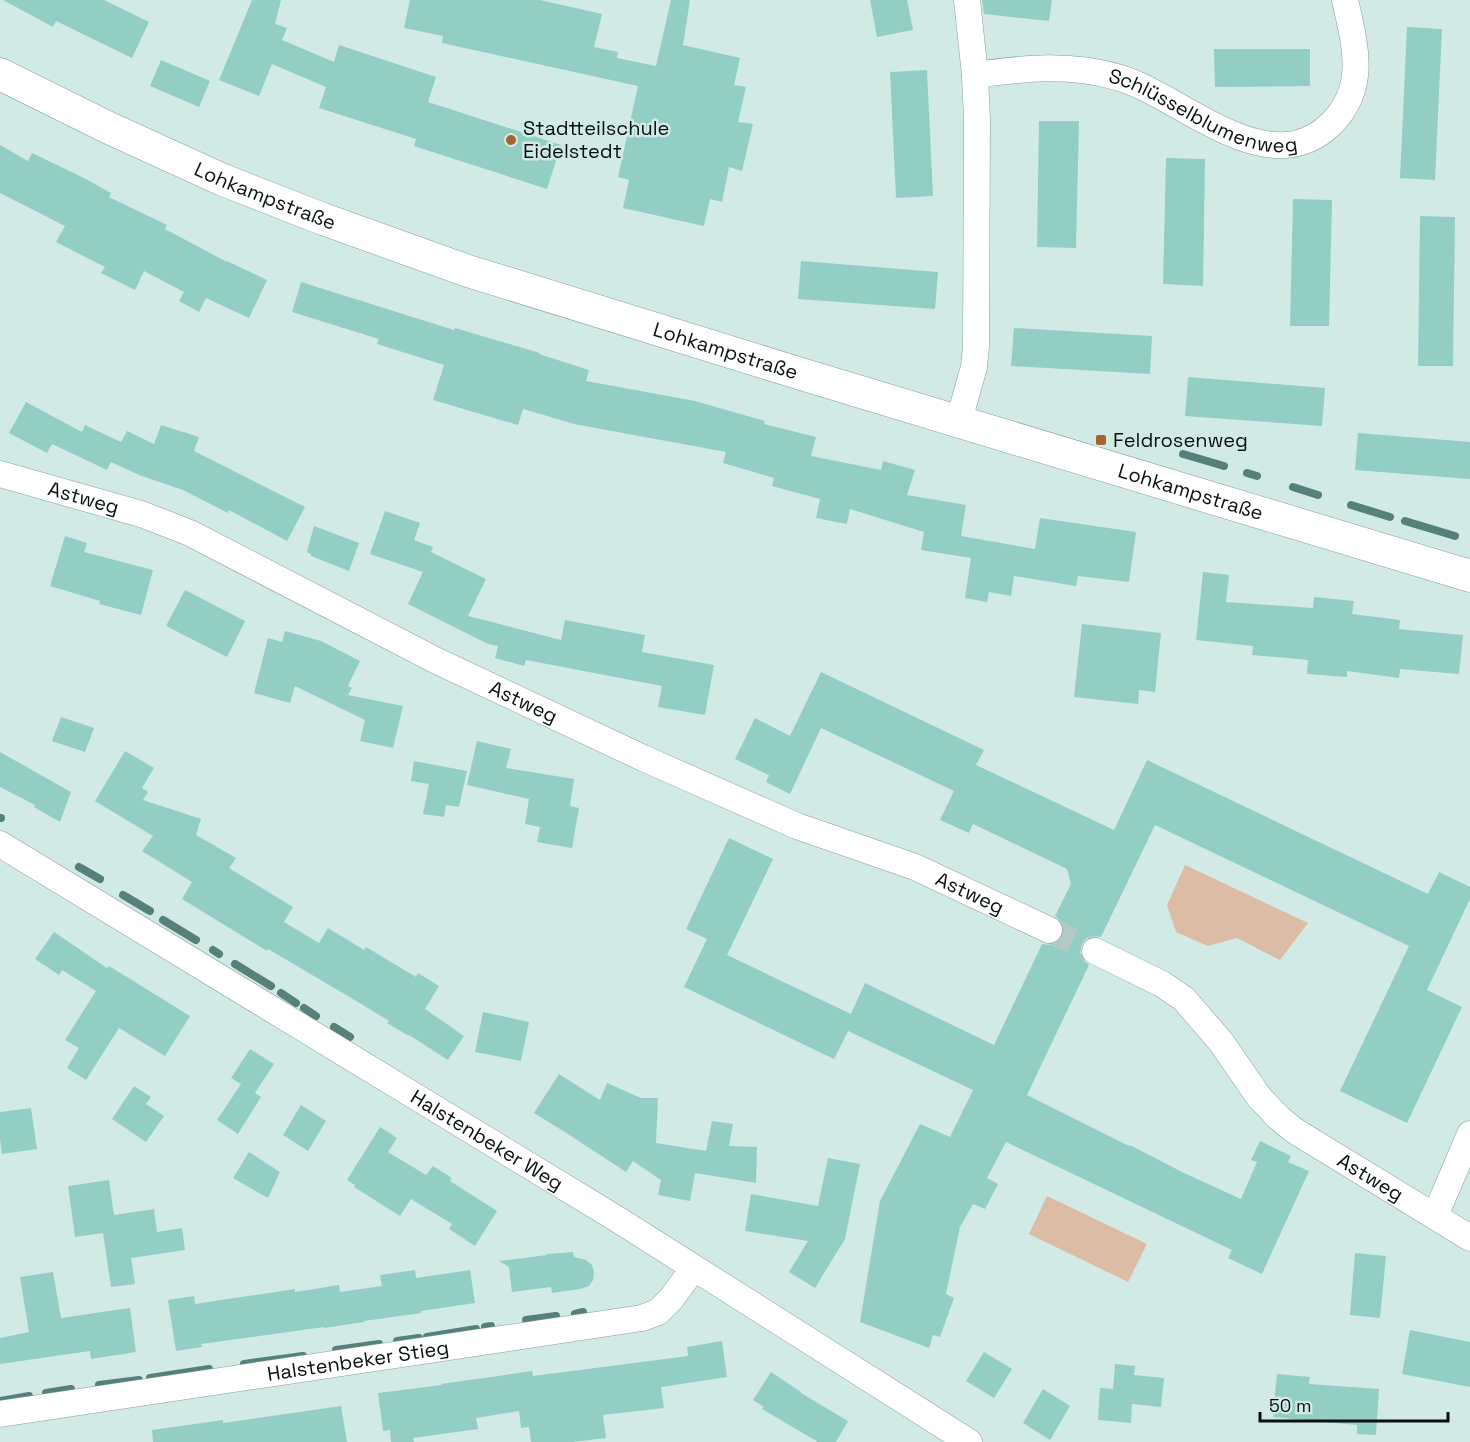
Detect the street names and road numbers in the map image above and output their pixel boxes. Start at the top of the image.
street label: Schlüsselblumenweg [1106,62,1299,158]
street label: Lohkampstraße [190,156,339,236]
street label: Lohkampstraße [650,316,801,385]
street label: Lohkampstraße [1115,457,1266,526]
street label: Astweg [45,475,122,520]
street label: Astweg [485,674,562,729]
street label: Astweg [932,866,1008,920]
street label: Halstenbeker Weg [406,1084,568,1196]
street label: Astweg [1333,1147,1408,1207]
street label: Halstenbeker Stieg [265,1334,451,1387]

